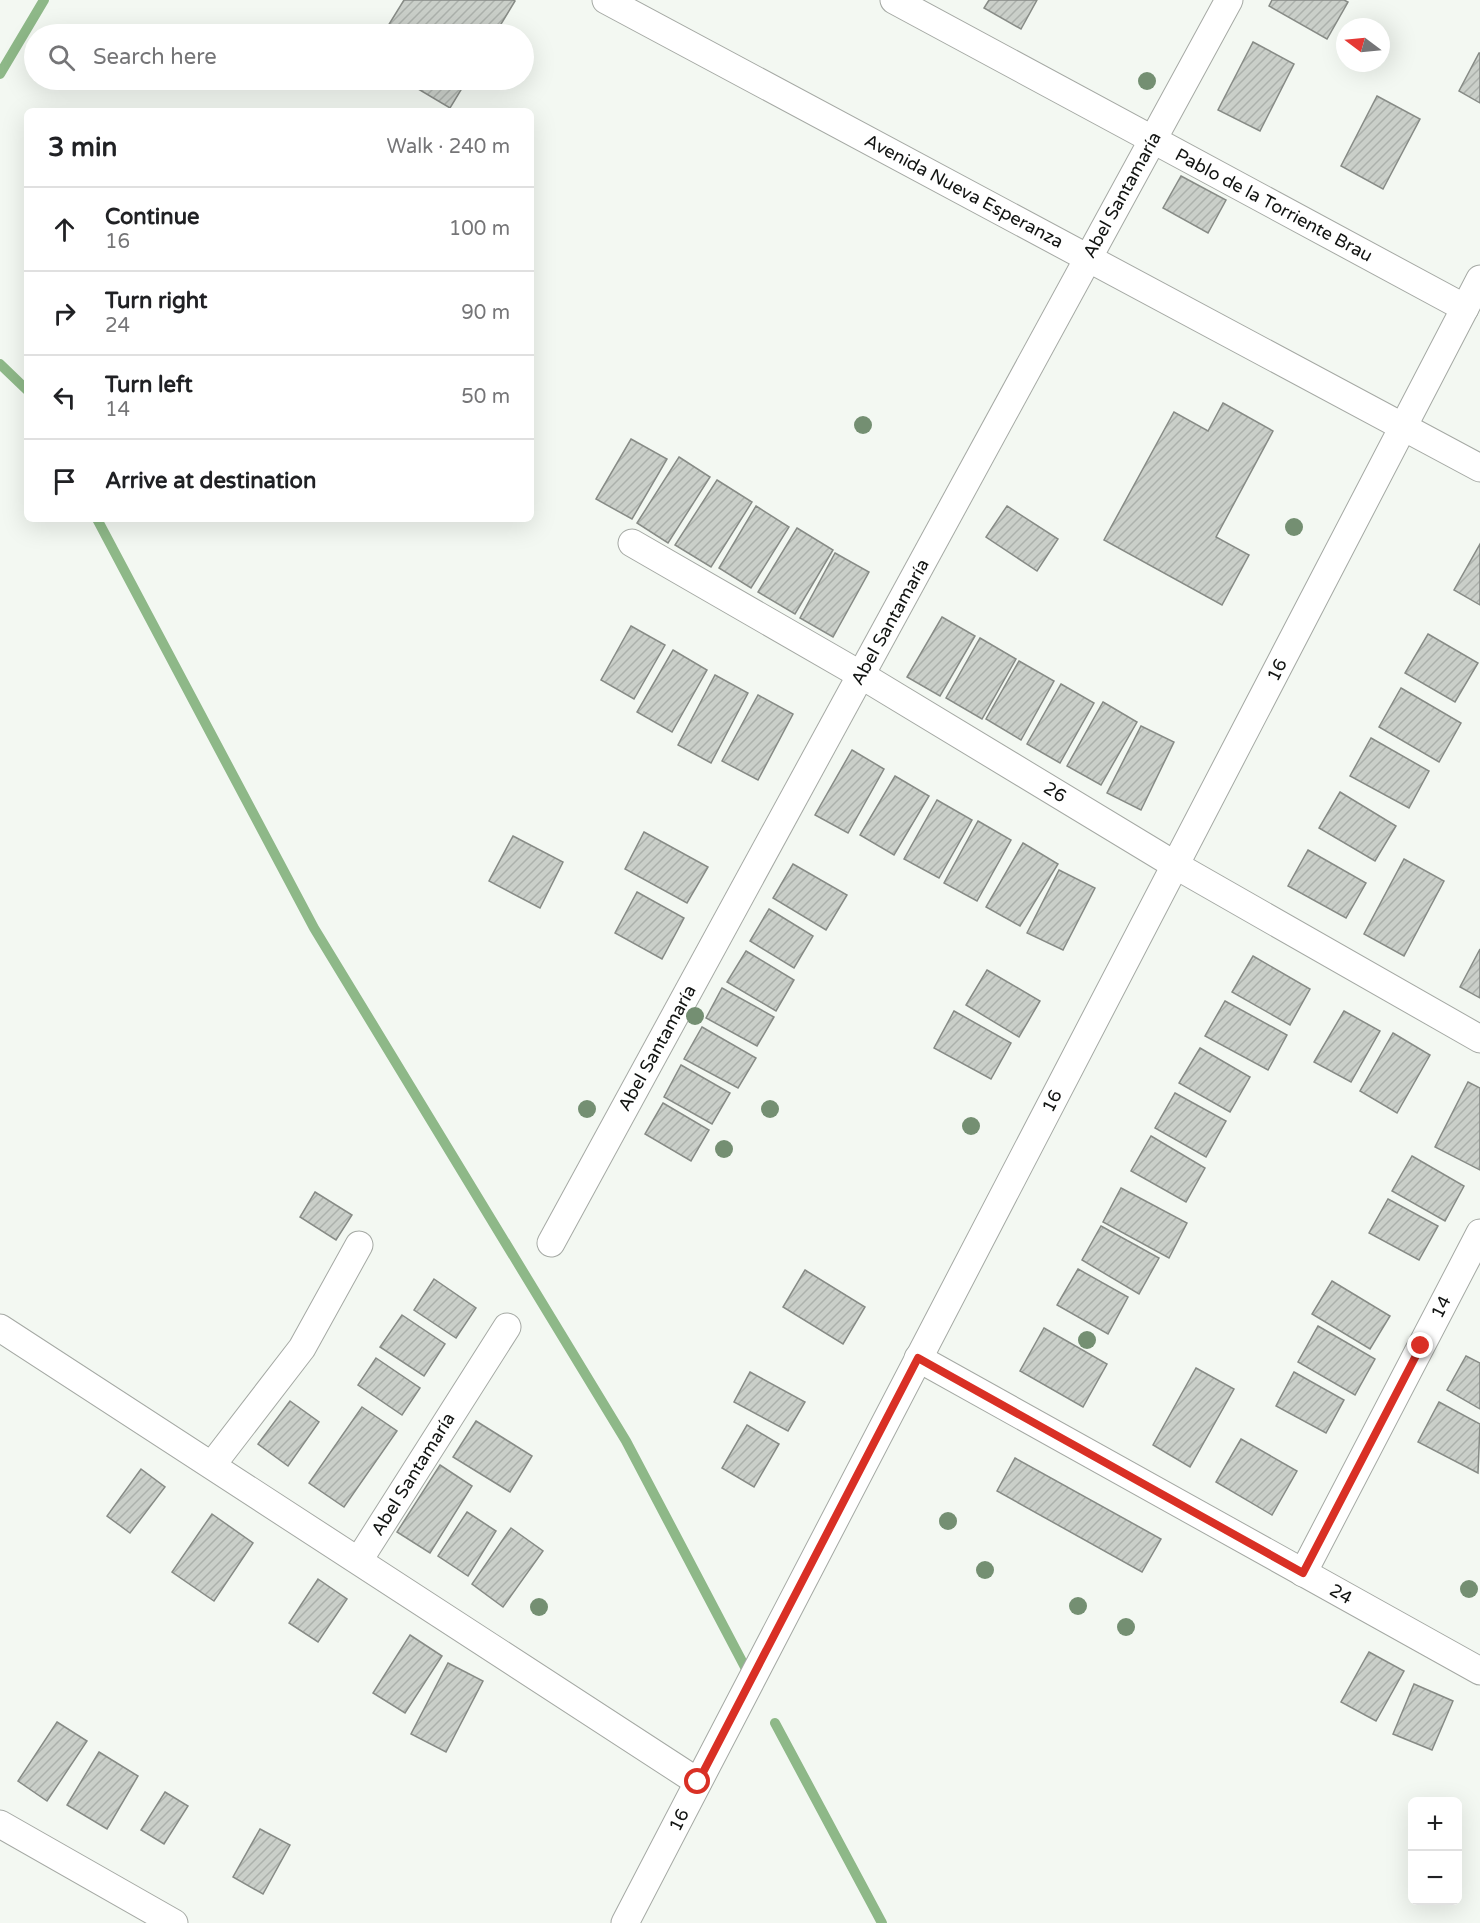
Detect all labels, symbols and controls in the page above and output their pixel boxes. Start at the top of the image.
north arrow [1336,18,1390,72]
search box [24,24,534,90]
icon: search [45,41,78,74]
text: Search here [93,44,217,70]
street label: Abel Santamaría [1078,128,1166,262]
street label: Avenida Nueva Esperanza [861,129,1067,253]
text: 3 min [48,132,117,163]
text: Walk · 240 m [387,135,510,159]
street label: Pablo de la Torriente Brau [1171,144,1377,266]
text: Continue [105,204,200,230]
icon: ahead [48,213,81,246]
text: 100 m [449,217,510,241]
text: 16 [105,230,130,254]
text: Turn right [105,288,207,314]
icon: right [48,297,81,330]
text: 90 m [461,301,510,325]
text: 24 [105,314,130,338]
text: Turn left [105,372,193,398]
icon: left [48,381,81,414]
text: 50 m [461,385,510,409]
text: 14 [105,398,130,422]
icon: arrive [48,465,81,498]
text: Arrive at destination [105,468,316,494]
street label: Abel Santamaría [846,555,934,689]
street label: 16 [1262,655,1292,685]
street label: 26 [1040,777,1070,807]
street label: Abel Santamaría [613,981,701,1115]
street label: 16 [1037,1086,1067,1116]
street label: 14 [1426,1292,1456,1322]
route end [1407,1332,1433,1358]
street label: Abel Santamaría [366,1408,460,1540]
street label: 24 [1326,1579,1356,1609]
route start [684,1768,710,1794]
map controls [1408,1797,1462,1905]
button: + [1408,1797,1462,1851]
street label: 16 [664,1805,694,1835]
button: − [1408,1851,1462,1905]

